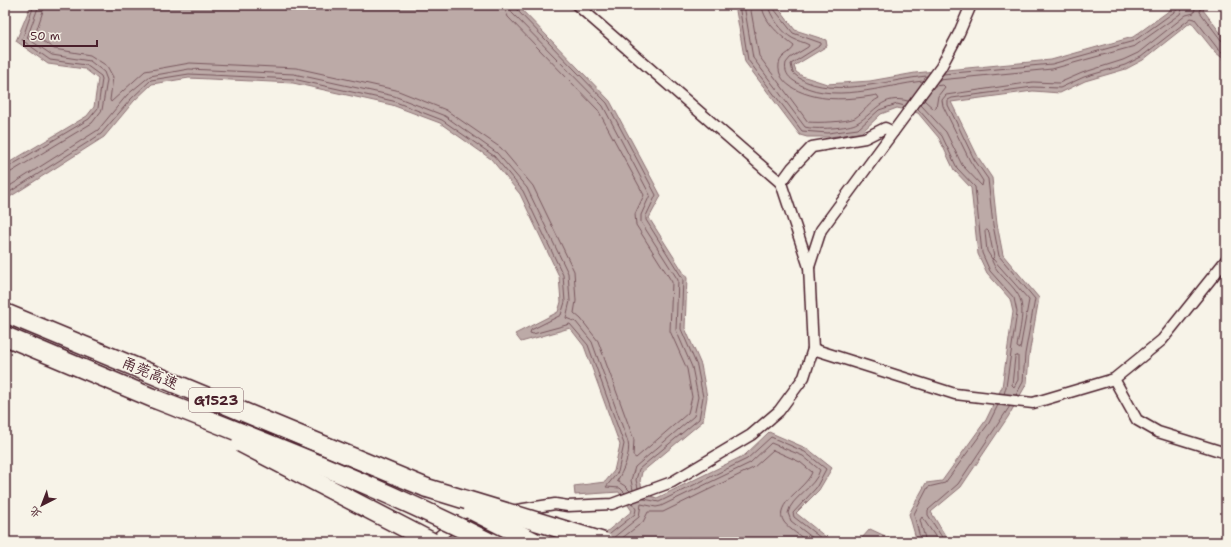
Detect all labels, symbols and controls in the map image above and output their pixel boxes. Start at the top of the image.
scale bar [24,22,97,48]
text: 50 m [30,28,60,44]
street label: 甬莞高速 [118,352,182,394]
road number: G1523 [189,388,243,412]
north arrow [22,485,62,525]
text: 北 [27,503,45,521]

